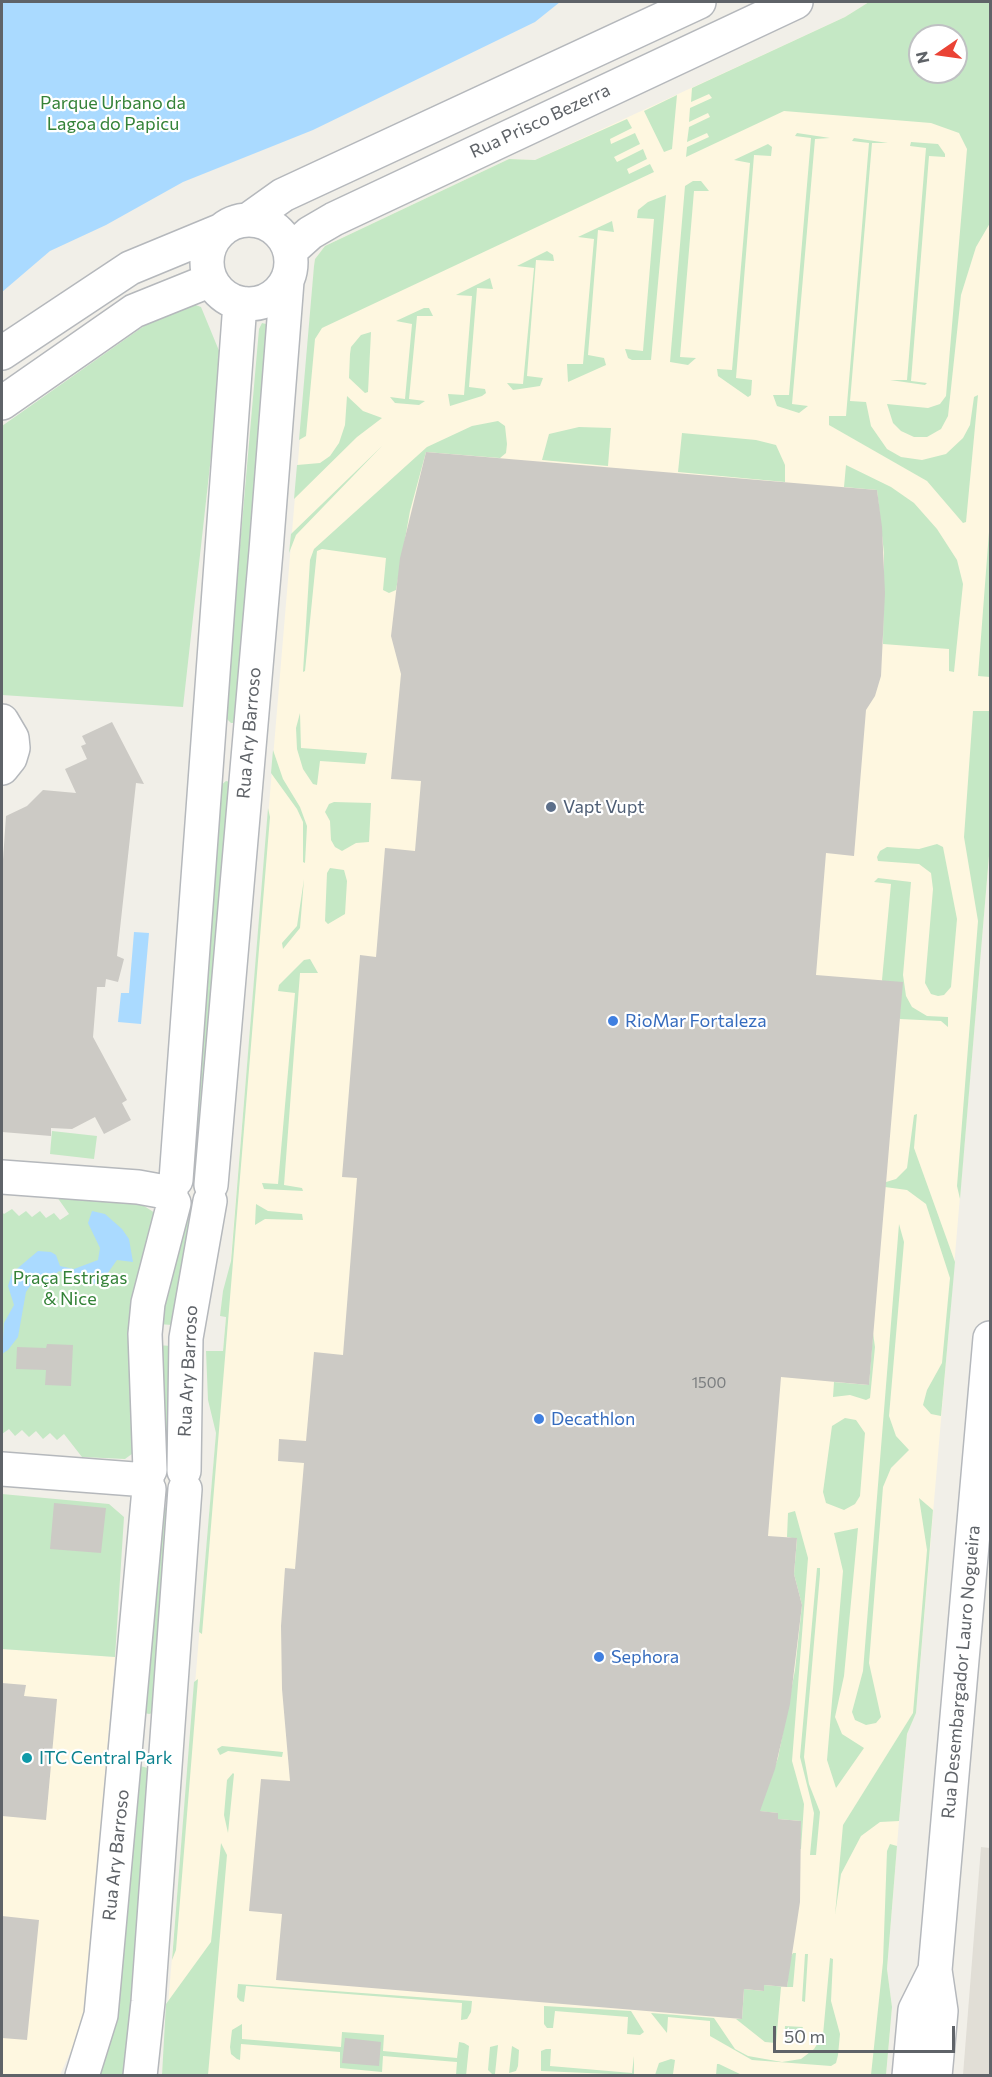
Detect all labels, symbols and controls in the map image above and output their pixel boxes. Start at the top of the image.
north arrow [908,24,968,84]
text: N [911,50,933,66]
street label: Rua Prisco Bezerra [466,79,614,163]
park label: Parque Urbano da Lagoa do Papicu [40,92,186,134]
street label: Rua Ary Barroso [232,666,266,800]
place label: Vapt Vupt [563,796,645,818]
marker: Vapt Vupt [544,800,558,814]
place label: RioMar Fortaleza [625,1010,767,1032]
marker: RioMar Fortaleza [606,1014,620,1028]
park label: Praça Estrigas & Nice [13,1267,127,1310]
street label: Rua Ary Barroso [174,1305,202,1437]
house number: 1500 [692,1374,726,1392]
place label: Decathlon [551,1408,635,1430]
marker: Decathlon [532,1412,546,1426]
street label: Rua Desembargador Lauro Nogueira [937,1524,985,1820]
place label: Sephora [611,1646,679,1668]
marker: Sephora [592,1650,606,1664]
place label: ITC Central Park [39,1747,172,1769]
marker: ITC Central Park [20,1751,34,1765]
street label: Rua Ary Barroso [98,1788,134,1922]
scale bar [776,2014,958,2052]
text: 50 m [784,2025,825,2047]

